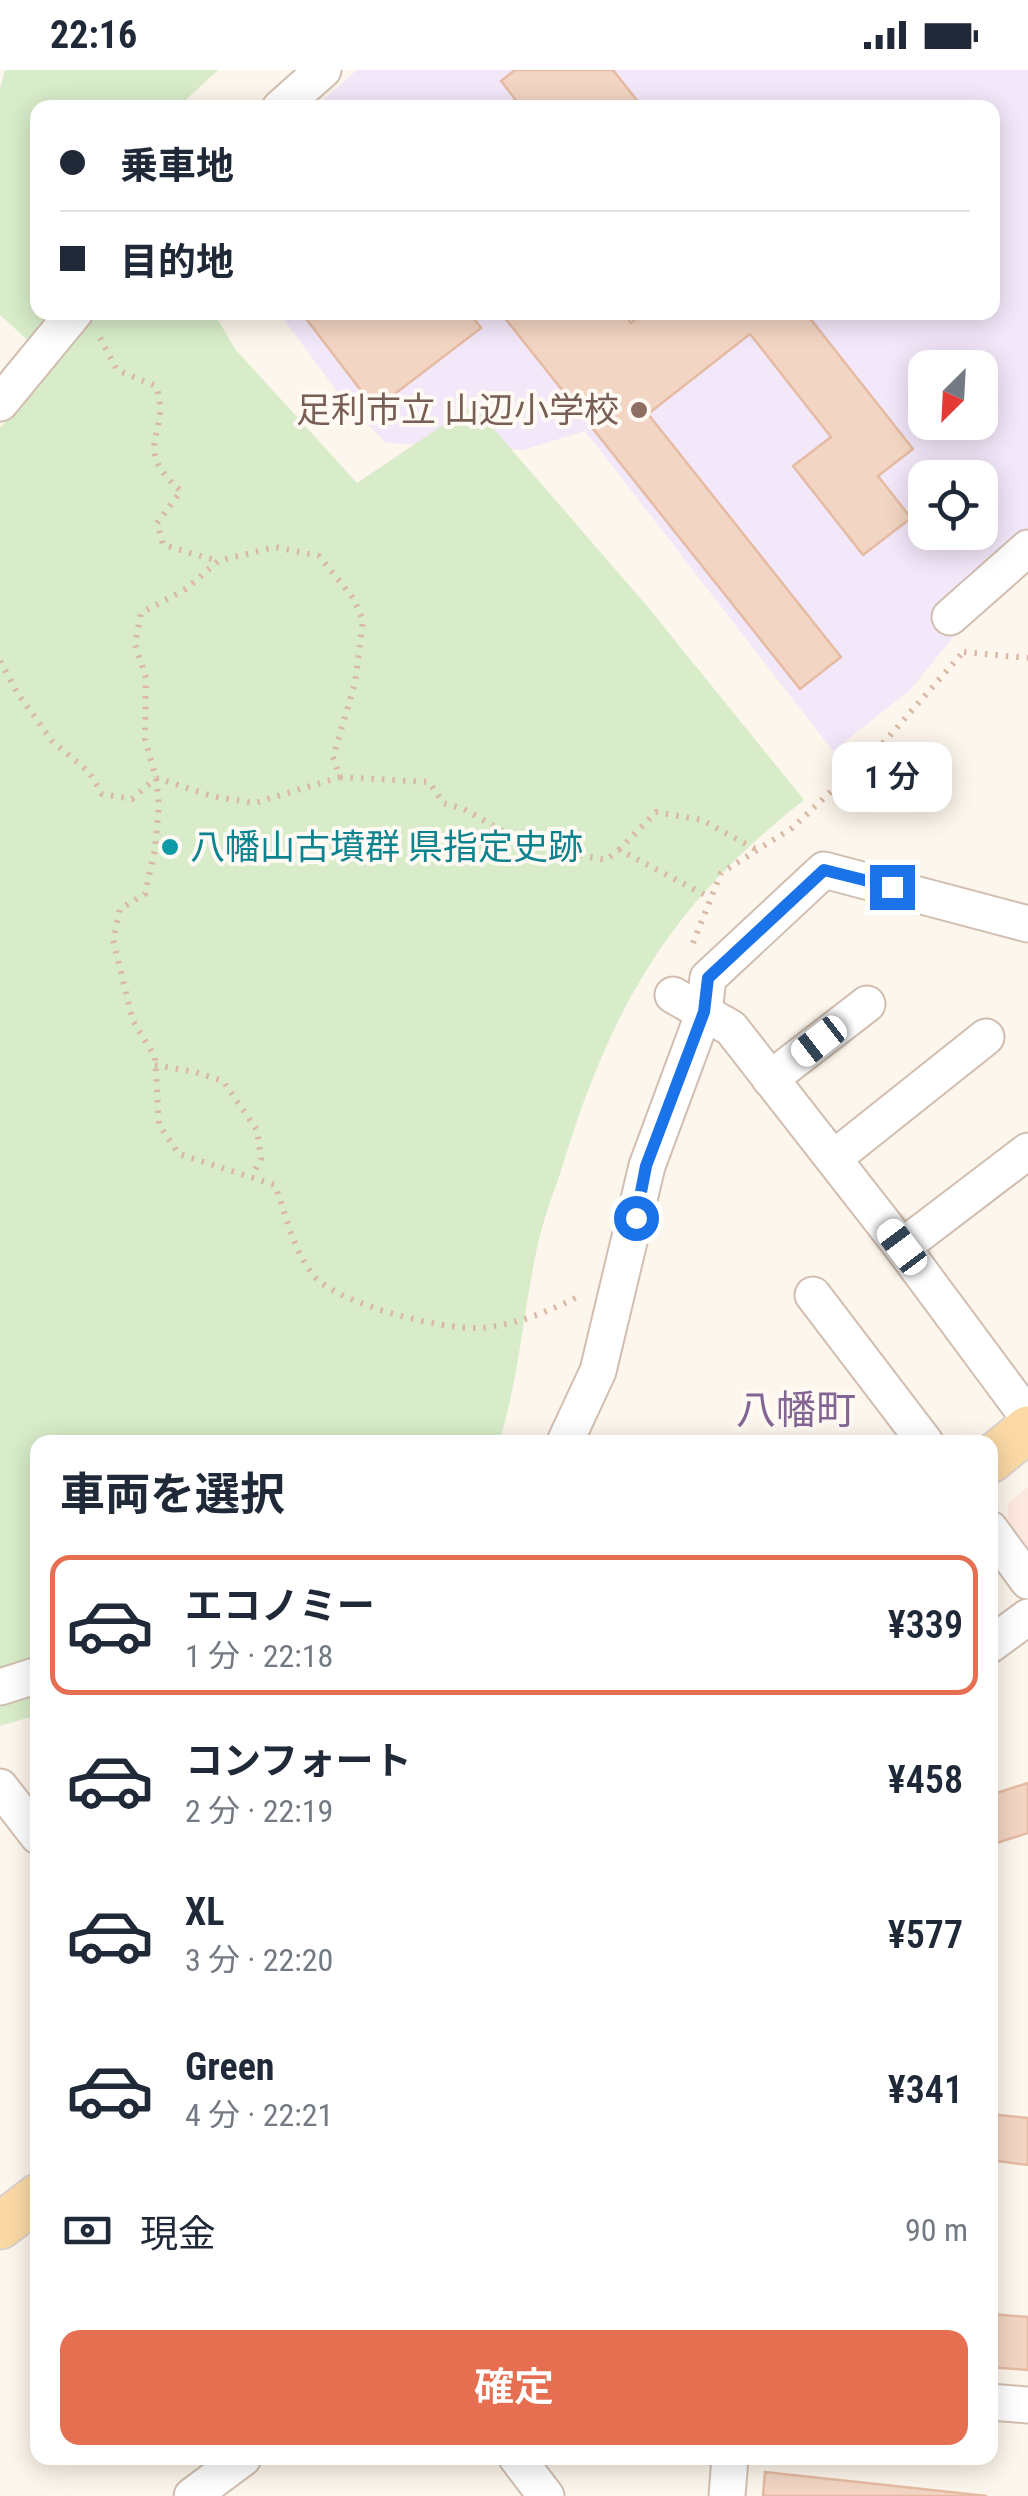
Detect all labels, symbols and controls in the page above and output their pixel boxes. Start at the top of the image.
text: 22:16 [50,13,137,57]
text: 乗車地 [120,144,234,188]
text: 目的地 [120,240,234,284]
north arrow [908,350,998,440]
map controls [908,350,998,550]
place label: 足利市立 山辺小学校 [296,390,619,431]
marker: 足利市立 山辺小学校 [628,399,650,421]
button: locate [908,460,998,550]
callout: 1 分 [832,742,952,812]
text: 1 分 [864,758,920,796]
place label: 八幡山古墳群 県指定史跡 [190,827,583,868]
marker: 八幡山古墳群 県指定史跡 [159,836,181,858]
route end [870,865,915,910]
car [786,1011,852,1071]
route start [614,1196,659,1241]
car [872,1214,932,1280]
district label: 八幡町 [736,1387,856,1434]
text: 車両を選択 [60,1468,285,1521]
icon: car [65,1580,155,1670]
text: エコノミー [185,1584,375,1628]
text: ¥339 [888,1603,963,1647]
text: 1 分 · 22:18 [185,1637,333,1675]
icon: car [65,1735,155,1825]
text: コンフォート [185,1739,412,1783]
text: ¥458 [888,1758,963,1802]
text: 2 分 · 22:19 [185,1792,333,1830]
icon: car [65,1890,155,1980]
text: XL [185,1890,224,1934]
text: ¥577 [888,1913,963,1957]
text: 3 分 · 22:20 [185,1941,333,1979]
icon: car [65,2045,155,2135]
text: Green [185,2045,275,2089]
text: ¥341 [888,2068,963,2112]
text: 4 分 · 22:21 [185,2096,333,2134]
icon: cash [60,2203,115,2258]
text: 90 m [905,2211,968,2249]
text: 現金 [140,2212,216,2256]
button: 確定 [60,2330,968,2445]

